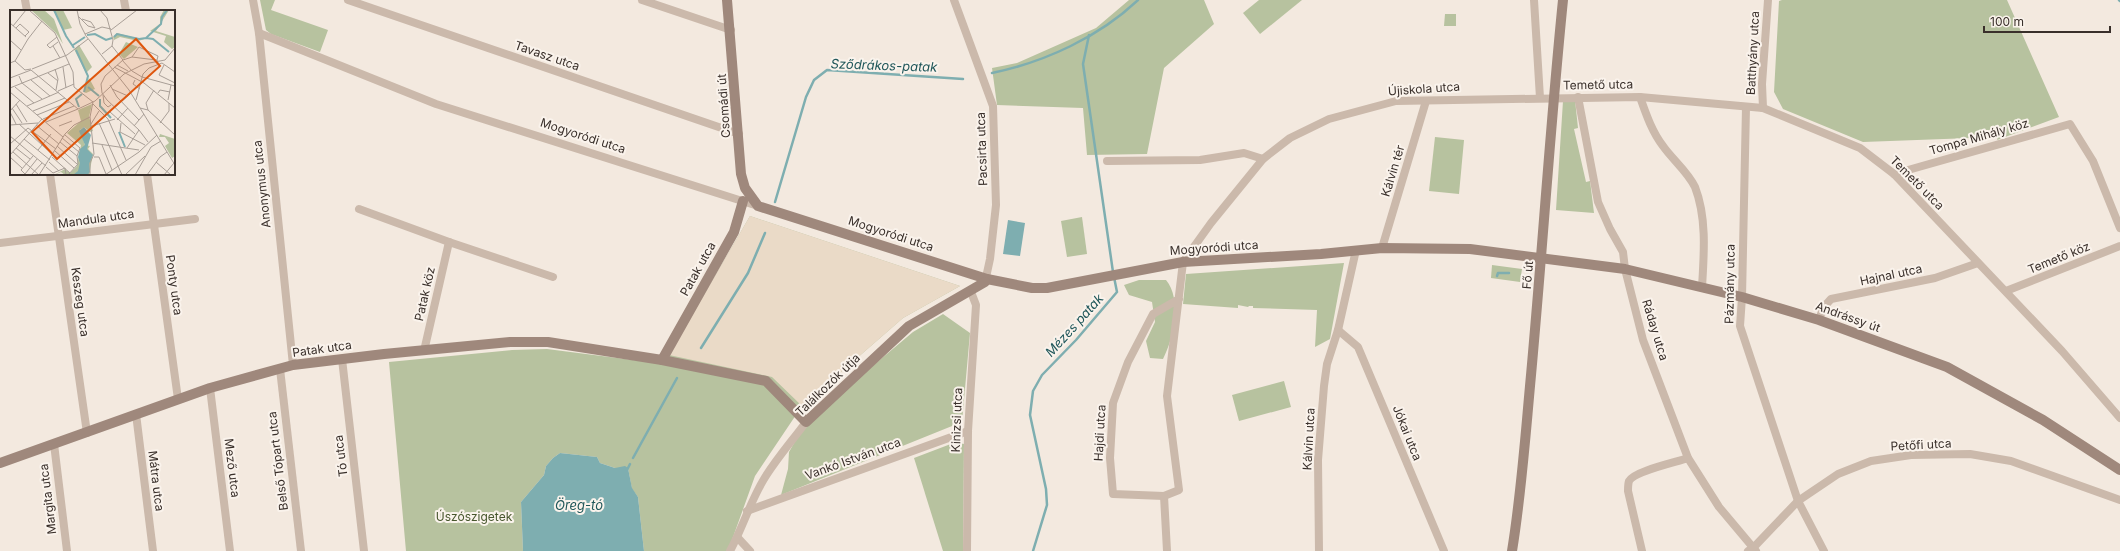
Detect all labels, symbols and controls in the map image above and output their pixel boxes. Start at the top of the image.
scale bar [1984,8,2110,34]
inset map [10,10,175,175]
street label: Batthyány utca [1743,11,1762,95]
text: 100 m [1990,14,2024,29]
street label: Tavasz utca [513,37,582,74]
water label: Sződrákos-patak [830,55,938,75]
street label: Csomádi út [714,73,733,139]
street label: Temető utca [1563,76,1633,93]
street label: Újiskola utca [1387,79,1461,99]
street label: Pacsirta utca [973,112,990,186]
street label: Mogyoródi utca [539,115,628,156]
street label: Tompa Mihály köz [1927,115,2030,158]
street label: Anonymus utca [249,139,274,229]
street label: Kálvin tér [1378,143,1408,198]
street label: Temető utca [1887,152,1948,213]
street label: Mandula utca [57,206,135,231]
street label: Mogyoródi utca [847,213,936,254]
street label: Mogyoródi utca [1169,237,1259,258]
street label: Temető köz [2026,238,2092,277]
street label: Patak utca [677,239,719,299]
street label: Pázmány utca [1721,244,1738,324]
street label: Ponty utca [163,254,186,316]
street label: Fő út [1519,260,1536,290]
street label: Hajnal utca [1858,261,1923,288]
street label: Patak köz [411,265,438,322]
street label: Keszeg utca [68,266,93,337]
water label: Mézes patak [1042,290,1107,360]
street label: Ráday utca [1639,298,1672,362]
street label: Andrássy út [1814,298,1883,335]
street label: Patak utca [291,337,353,360]
street label: Találkozók útja [792,350,863,419]
street label: Kinizsi utca [948,387,965,453]
street label: Jókai utca [1390,403,1425,463]
street label: Hajdi utca [1091,404,1108,462]
street label: Kálvin utca [1299,407,1318,471]
street label: Belső Tópart utca [264,411,291,511]
street label: Tó utca [331,434,351,478]
street label: Vankó István utca [803,434,903,483]
street label: Petőfi utca [1890,435,1952,454]
street label: Mező utca [221,438,244,498]
street label: Mátra utca [145,450,168,512]
street label: Margita utca [36,463,59,535]
water label: Öreg-tó [555,497,603,513]
park label: Úszószigetek [436,509,513,524]

